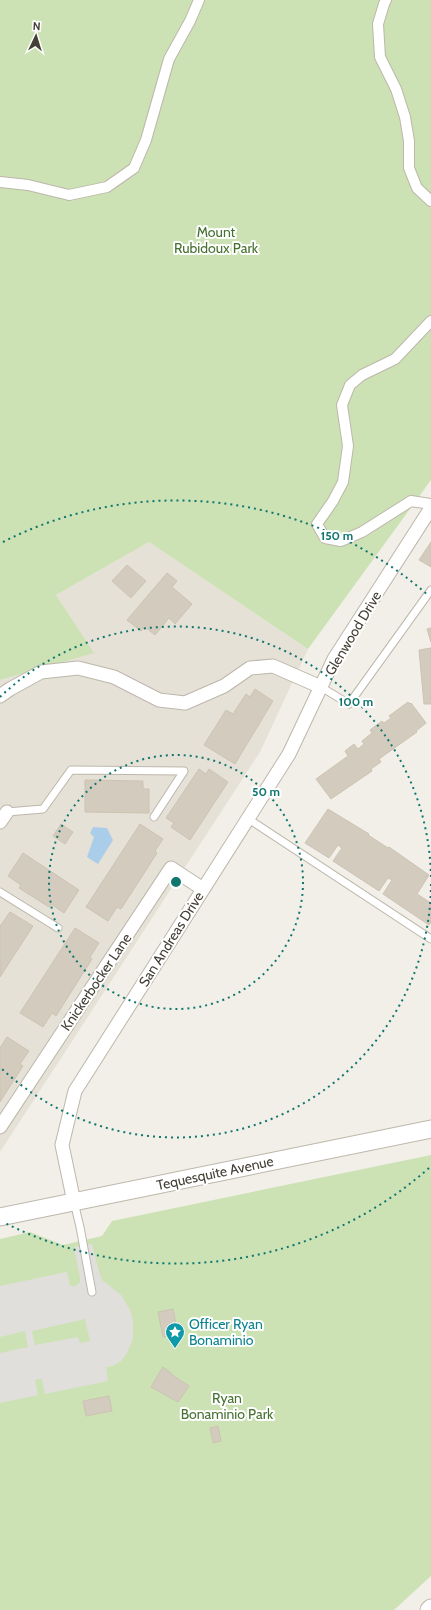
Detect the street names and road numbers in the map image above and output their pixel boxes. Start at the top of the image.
street label: Glenwood Drive [321,588,385,678]
street label: San Andreas Drive [135,888,207,990]
street label: Knickerbocker Lane [57,930,135,1034]
street label: Tequesquite Avenue [155,1152,275,1194]

